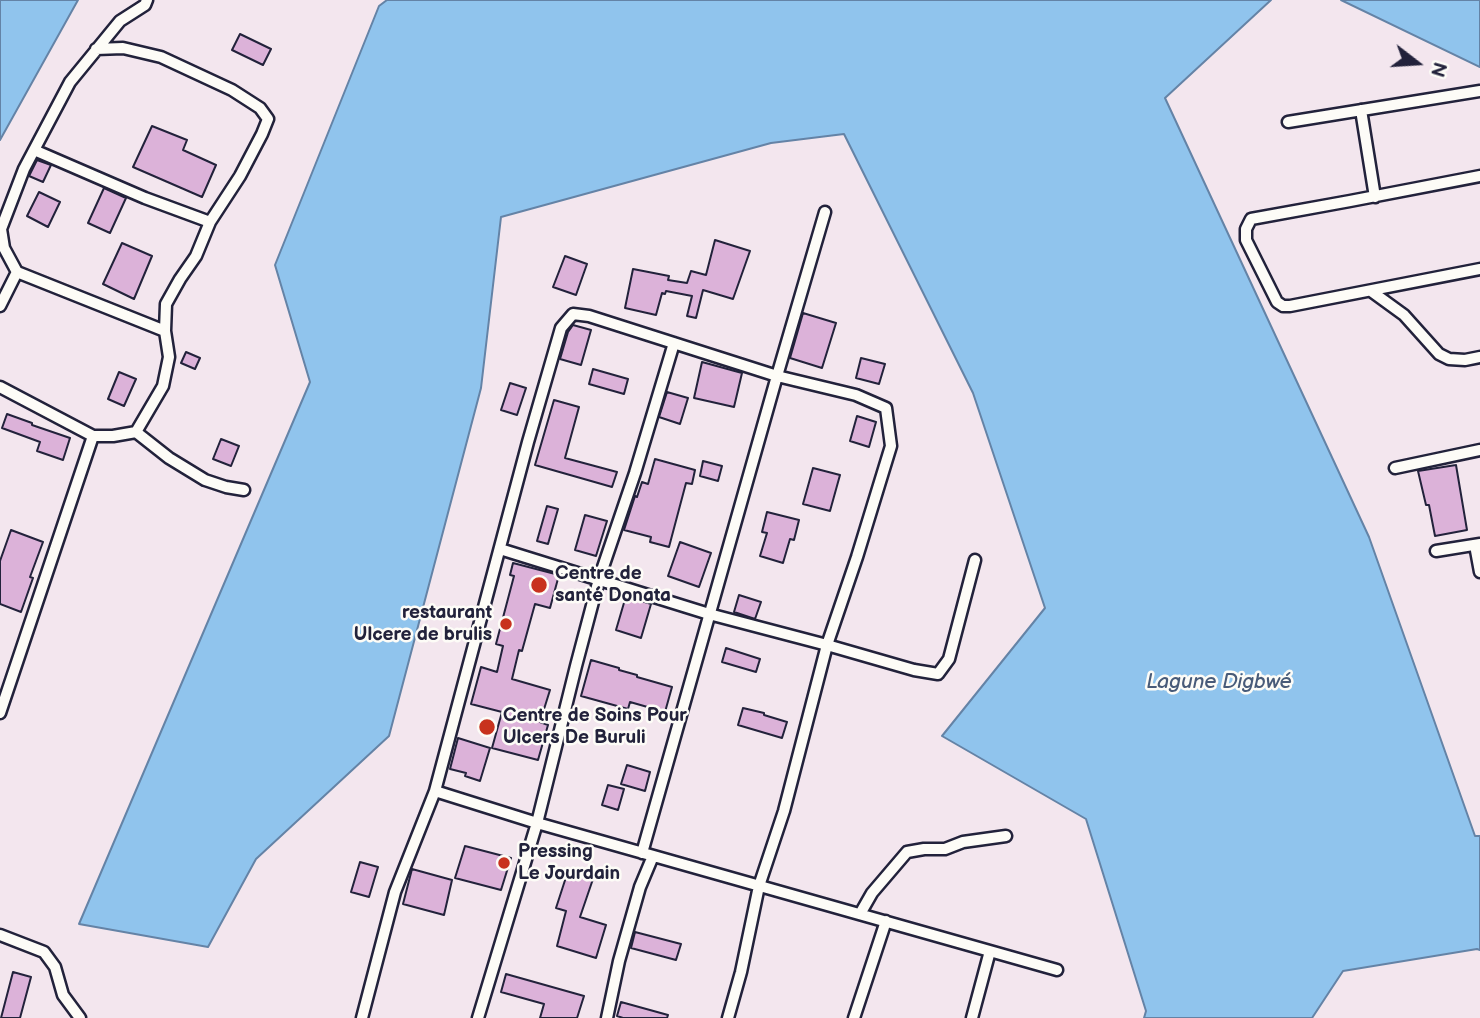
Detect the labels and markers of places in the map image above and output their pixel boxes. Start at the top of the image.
place label: Centre de santé Donata [555,563,671,607]
marker: Centre de santé Donata [529,575,549,595]
place label: restaurant Ulcere de brulis [354,602,492,646]
marker: restaurant Ulcere de brulis [498,616,514,632]
place label: Centre de Soins Pour Ulcers De Buruli [503,705,687,749]
marker: Centre de Soins Pour Ulcers De Buruli [477,717,497,737]
place label: Pressing Le Jourdain [518,841,620,885]
marker: Pressing Le Jourdain [496,855,512,871]

